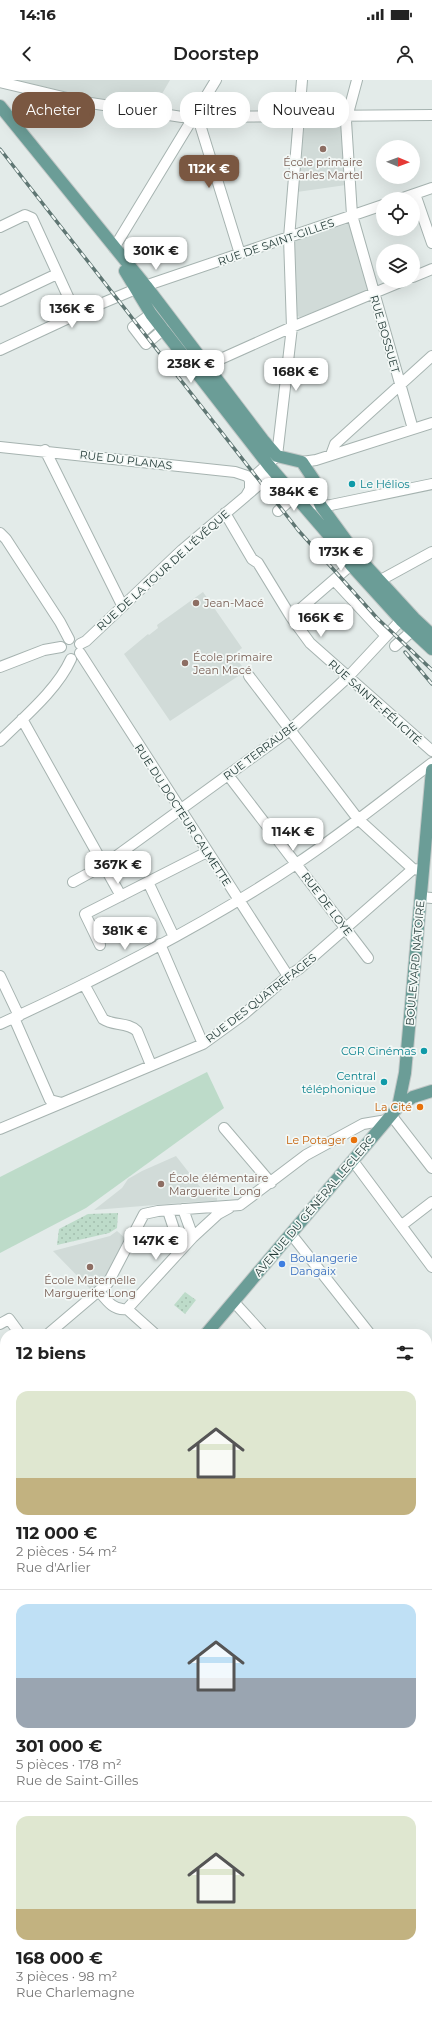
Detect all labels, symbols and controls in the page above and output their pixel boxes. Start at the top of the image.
text: 14:16 [20,5,56,24]
icon: back [16,43,38,65]
text: Doorstep [173,43,259,65]
icon: person [394,43,416,65]
chip: Acheter [12,92,95,128]
chip: Louer [103,92,172,128]
chip: Filtres [180,92,250,128]
chip: Nouveau [258,92,349,128]
north arrow [376,140,420,184]
map controls [376,140,420,288]
marker: École primaire Charles Martel [318,144,328,154]
pin: 112K € [176,155,242,189]
place label: École primaire Charles Martel [283,155,363,182]
text: 112K € [188,160,230,176]
button: locate [376,192,420,236]
street label: RUE DE SAINT-GILLES [216,215,336,269]
pin: 301K € [123,237,189,271]
text: 301K € [133,242,179,258]
button: layers [376,244,420,288]
street label: RUE BOSSUET [367,293,403,375]
pin: 136K € [39,295,105,329]
text: 136K € [50,300,94,316]
pin: 238K € [158,350,224,384]
text: 238K € [167,355,215,371]
pin: 168K € [263,358,329,392]
text: 168K € [273,363,319,379]
street label: RUE DU PLANAS [79,447,173,473]
place label: Le Hélios [360,477,410,491]
pin: 384K € [261,478,327,512]
marker: Le Hélios [347,479,357,489]
text: 384K € [269,483,319,499]
street label: RUE DE LA TOUR DE L'ÉVÊQUE [94,507,232,633]
pin: 173K € [308,538,374,572]
text: 173K € [319,543,363,559]
place label: Jean-Macé [203,596,264,610]
marker: Jean-Macé [191,598,201,608]
pin: 166K € [288,604,354,638]
text: 166K € [298,609,344,625]
place label: École primaire Jean Macé [192,650,273,677]
street label: RUE SAINTE-FÉLICITÉ [326,657,424,747]
marker: École primaire Jean Macé [180,658,190,668]
street label: RUE TERRAUBE [220,719,300,783]
street label: RUE DU DOCTEUR CALMETTE [132,741,234,889]
pin: 114K € [260,818,326,852]
text: 114K € [272,823,315,839]
pin: 367K € [85,851,151,885]
text: 367K € [94,856,142,872]
street label: RUE DE LOYE [299,870,355,938]
street label: BOULEVARD NATOIRE [403,900,427,1026]
pin: 381K € [92,917,158,951]
text: 381K € [102,922,148,938]
street label: RUE DES QUATREFAGES [203,950,319,1046]
place label: CGR Cinémas [341,1044,417,1058]
marker: CGR Cinémas [419,1046,429,1056]
place label: Central téléphonique [302,1069,376,1096]
marker: Central téléphonique [379,1077,389,1087]
place label: La Cité [375,1100,412,1114]
marker: La Cité [415,1102,425,1112]
street label: AVENUE DU GÉNÉRAL LECLERC [251,1133,377,1279]
place label: Le Potager [286,1133,346,1147]
marker: Le Potager [349,1135,359,1145]
place label: École élémentaire Marguerite Long [169,1171,269,1198]
marker: École élémentaire Marguerite Long [156,1179,166,1189]
pin: 147K € [123,1227,189,1261]
text: 147K € [133,1232,179,1248]
place label: Boulangerie Dangaix [290,1251,358,1278]
marker: Boulangerie Dangaix [277,1259,287,1269]
marker: École Maternelle Marguerite Long [85,1262,95,1272]
place label: École Maternelle Marguerite Long [44,1273,136,1300]
icon: filters [394,1342,416,1364]
text: 12 biens [16,1343,86,1363]
icon: home [180,1417,252,1489]
text: 112 000 € [16,1523,97,1543]
text: 2 pièces · 54 m² [16,1543,117,1559]
text: Rue d'Arlier [16,1559,91,1575]
icon: home [180,1630,252,1702]
text: 301 000 € [16,1736,102,1756]
text: 5 pièces · 178 m² [16,1756,122,1772]
text: Rue de Saint-Gilles [16,1772,138,1788]
icon: home [180,1842,252,1914]
text: 168 000 € [16,1948,103,1968]
text: 3 pièces · 98 m² [16,1968,117,1984]
text: Rue Charlemagne [16,1984,135,2000]

